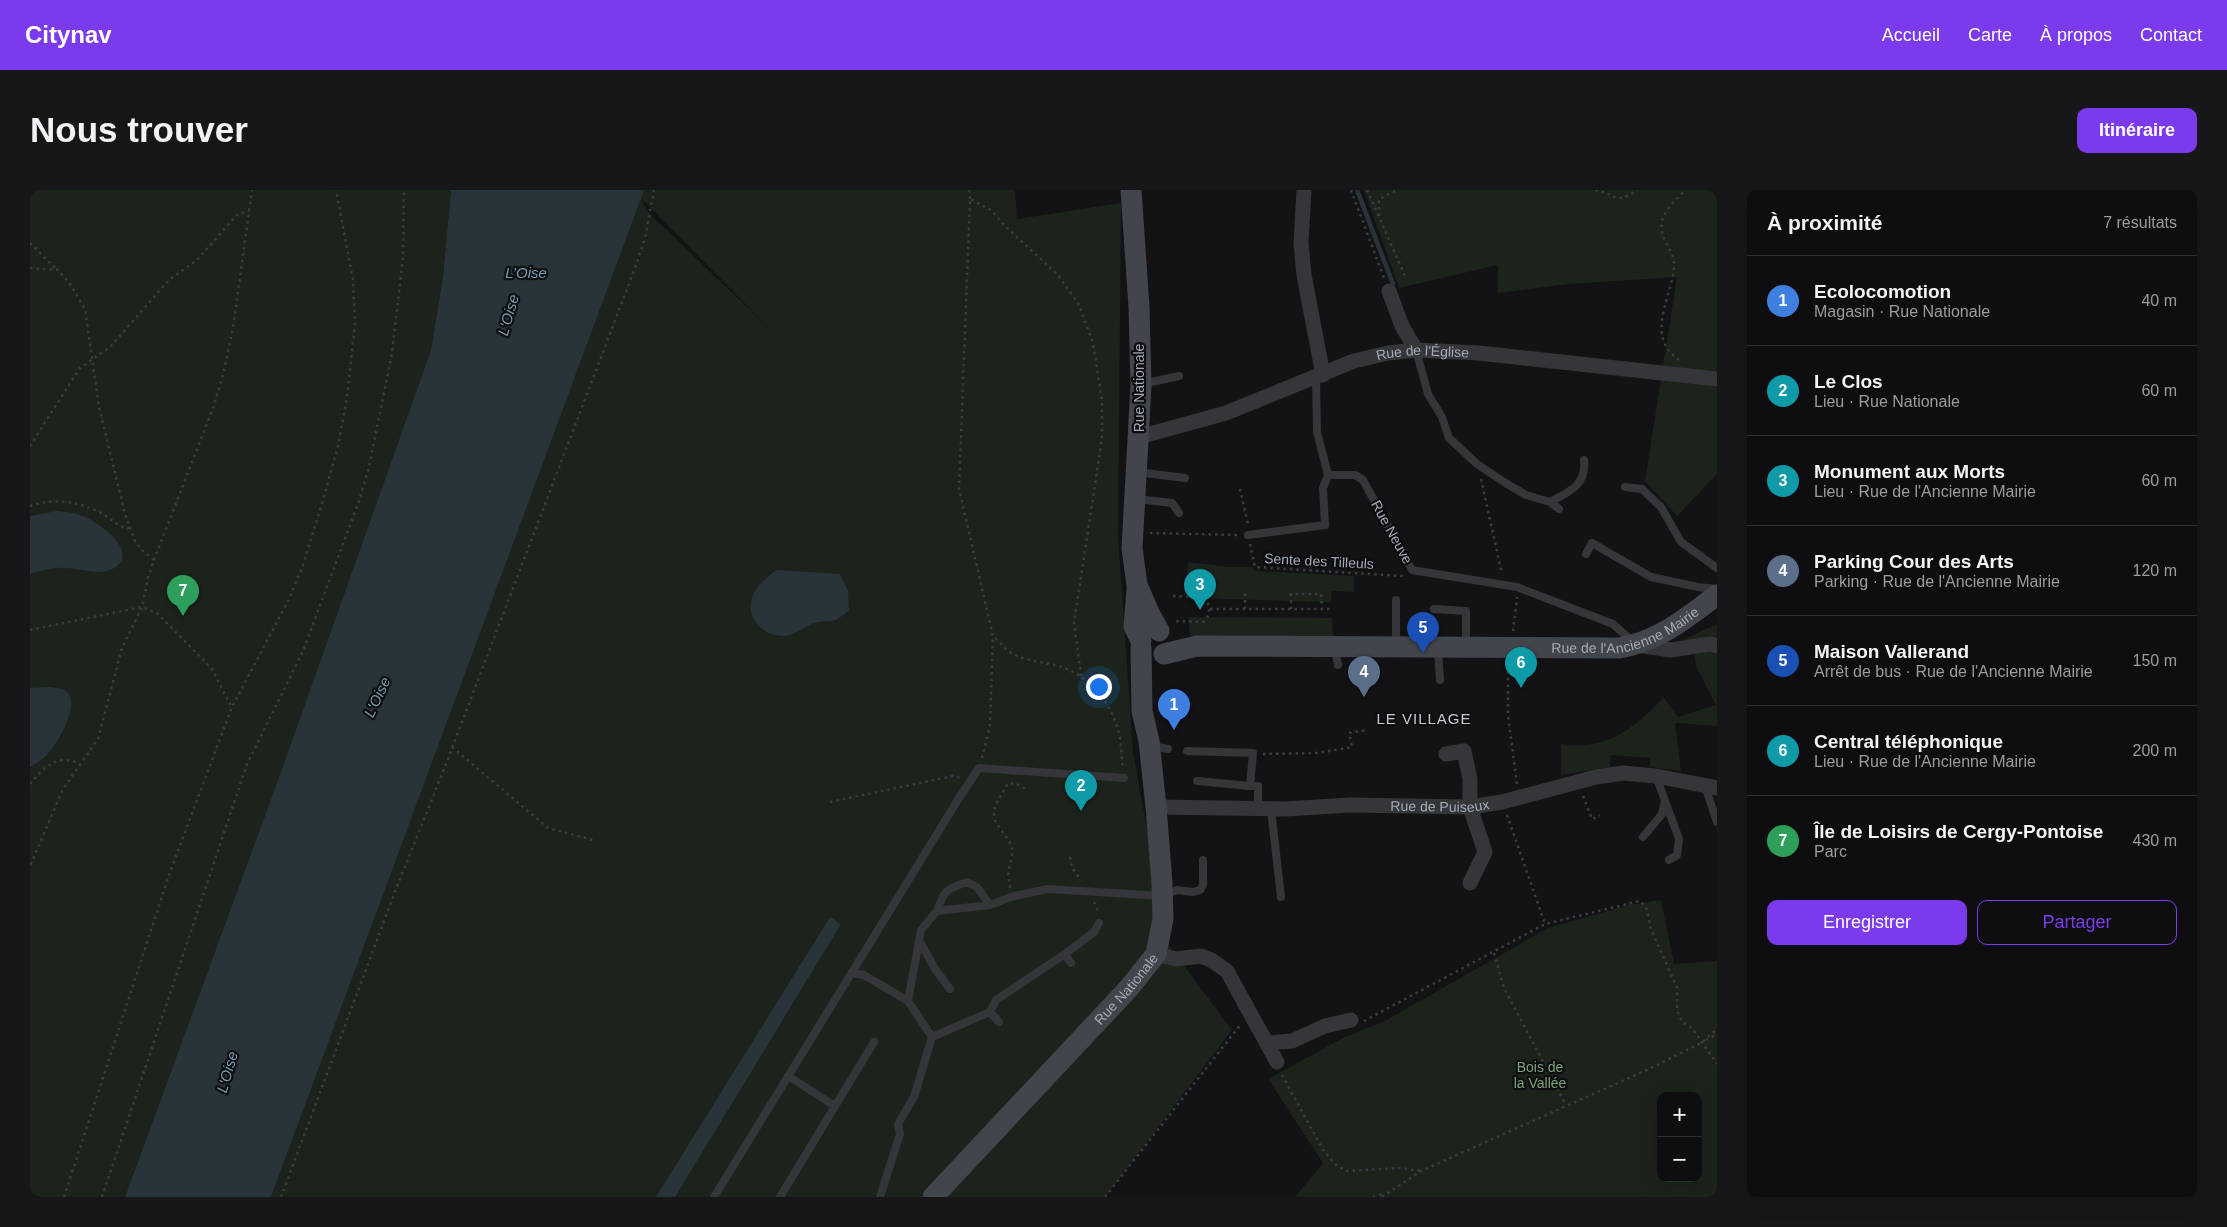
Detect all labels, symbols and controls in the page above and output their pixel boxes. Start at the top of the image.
text: Citynav [25,21,112,48]
text: Accueil [1882,25,1940,45]
text: Carte [1968,25,2012,45]
text: À propos [2040,25,2112,45]
text: Contact [2140,25,2202,45]
button: Itinéraire [2077,108,2197,153]
text: Nous trouver [30,110,248,149]
text: À proximité [1767,211,1883,234]
text: 7 résultats [2103,214,2177,231]
water label: L’Oise [505,264,547,281]
text: Ecolocomotion [1814,281,1951,302]
water label: L'Oise [494,292,522,338]
text: 1 [1779,292,1787,309]
text: 40 m [2141,292,2177,309]
text: Magasin · Rue Nationale [1814,303,1990,320]
street label: Rue de l'Église [1375,342,1470,364]
street label: Rue Nationale [1131,343,1147,432]
text: Le Clos [1814,371,1883,392]
text: 2 [1779,382,1787,399]
text: 60 m [2141,382,2177,399]
text: Lieu · Rue Nationale [1814,393,1960,410]
text: Monument aux Morts [1814,461,2005,482]
text: 3 [1779,472,1787,489]
text: 60 m [2141,472,2177,489]
text: Lieu · Rue de l'Ancienne Mairie [1814,483,2036,500]
street label: Rue Neuve [1368,497,1416,567]
street label: Sente des Tilleuls [1264,550,1374,572]
text: Parking Cour des Arts [1814,551,2014,572]
text: 4 [1779,562,1787,579]
text: 120 m [2133,562,2177,579]
pin: 3 [1184,569,1216,610]
text: Parking · Rue de l'Ancienne Mairie [1814,573,2060,590]
pin: 7 [167,575,199,616]
street label: Rue de l'Ancienne Mairie [1551,603,1702,656]
pin: 5 [1407,612,1439,653]
text: Maison Vallerand [1814,641,1969,662]
pin: 6 [1505,647,1537,688]
text: 5 [1779,652,1787,669]
text: 150 m [2133,652,2177,669]
pin: 4 [1348,656,1380,697]
text: Arrêt de bus · Rue de l'Ancienne Mairie [1814,663,2093,680]
water label: L'Oise [360,674,394,720]
your location [1086,674,1112,700]
pin: 1 [1158,689,1190,730]
district label: LE VILLAGE [1376,710,1472,727]
text: Central téléphonique [1814,731,2003,752]
text: 6 [1779,742,1787,759]
text: 200 m [2133,742,2177,759]
text: Lieu · Rue de l'Ancienne Mairie [1814,753,2036,770]
pin: 2 [1065,770,1097,811]
street label: Rue de Puiseux [1390,796,1490,815]
text: Île de Loisirs de Cergy-Pontoise [1814,821,2103,842]
text: 7 [1779,832,1787,849]
text: 430 m [2133,832,2177,849]
text: Parc [1814,843,1847,860]
button: Enregistrer [1767,900,1967,945]
button: Partager [1977,900,2177,945]
street label: Rue Nationale [1091,950,1161,1028]
water label: L'Oise [213,1049,241,1095]
park label: Bois de la Vallée [1514,1059,1567,1091]
map controls [1657,1092,1702,1182]
button: + [1657,1092,1702,1137]
button: − [1657,1137,1702,1182]

